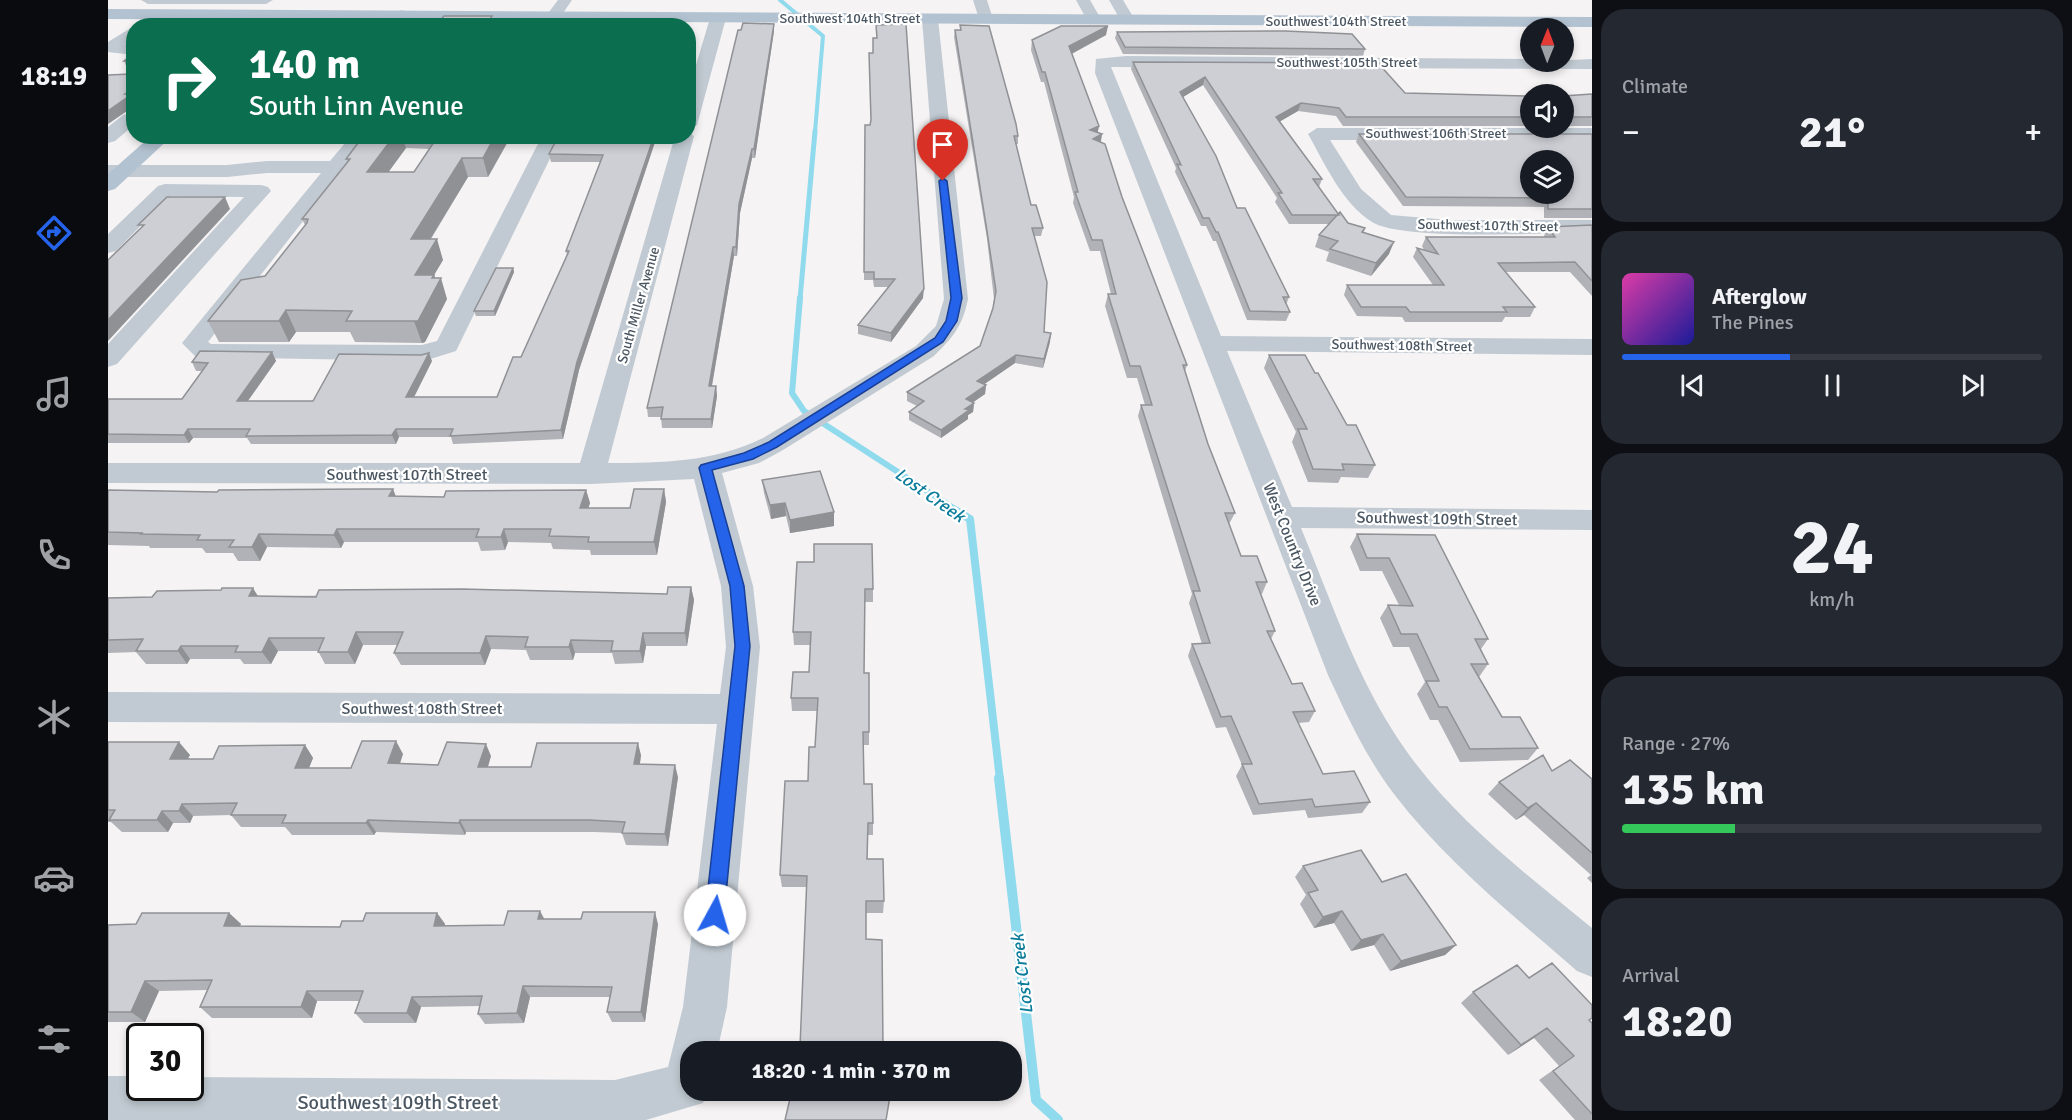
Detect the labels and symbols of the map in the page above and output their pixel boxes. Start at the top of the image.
street label: Southwest 104th Street [780,10,921,27]
street label: Southwest 104th Street [1266,13,1407,30]
north arrow [1520,18,1574,72]
street label: Southwest 105th Street [1277,54,1418,71]
pin [917,119,968,181]
street label: Southwest 106th Street [1366,125,1507,142]
street label: Southwest 107th Street [1417,216,1559,235]
street label: South Miller Avenue [614,245,663,365]
street label: Southwest 108th Street [1331,336,1473,355]
water label: Lost Creek [891,463,971,528]
street label: Southwest 107th Street [327,465,488,485]
street label: West Country Drive [1258,480,1326,609]
street label: Southwest 109th Street [1356,508,1518,530]
street label: Southwest 108th Street [342,699,503,719]
position arrow [683,883,747,947]
water label: Lost Creek [1006,931,1038,1015]
speed limit sign: 30 [126,1023,204,1101]
street label: Southwest 109th Street [297,1090,499,1115]

